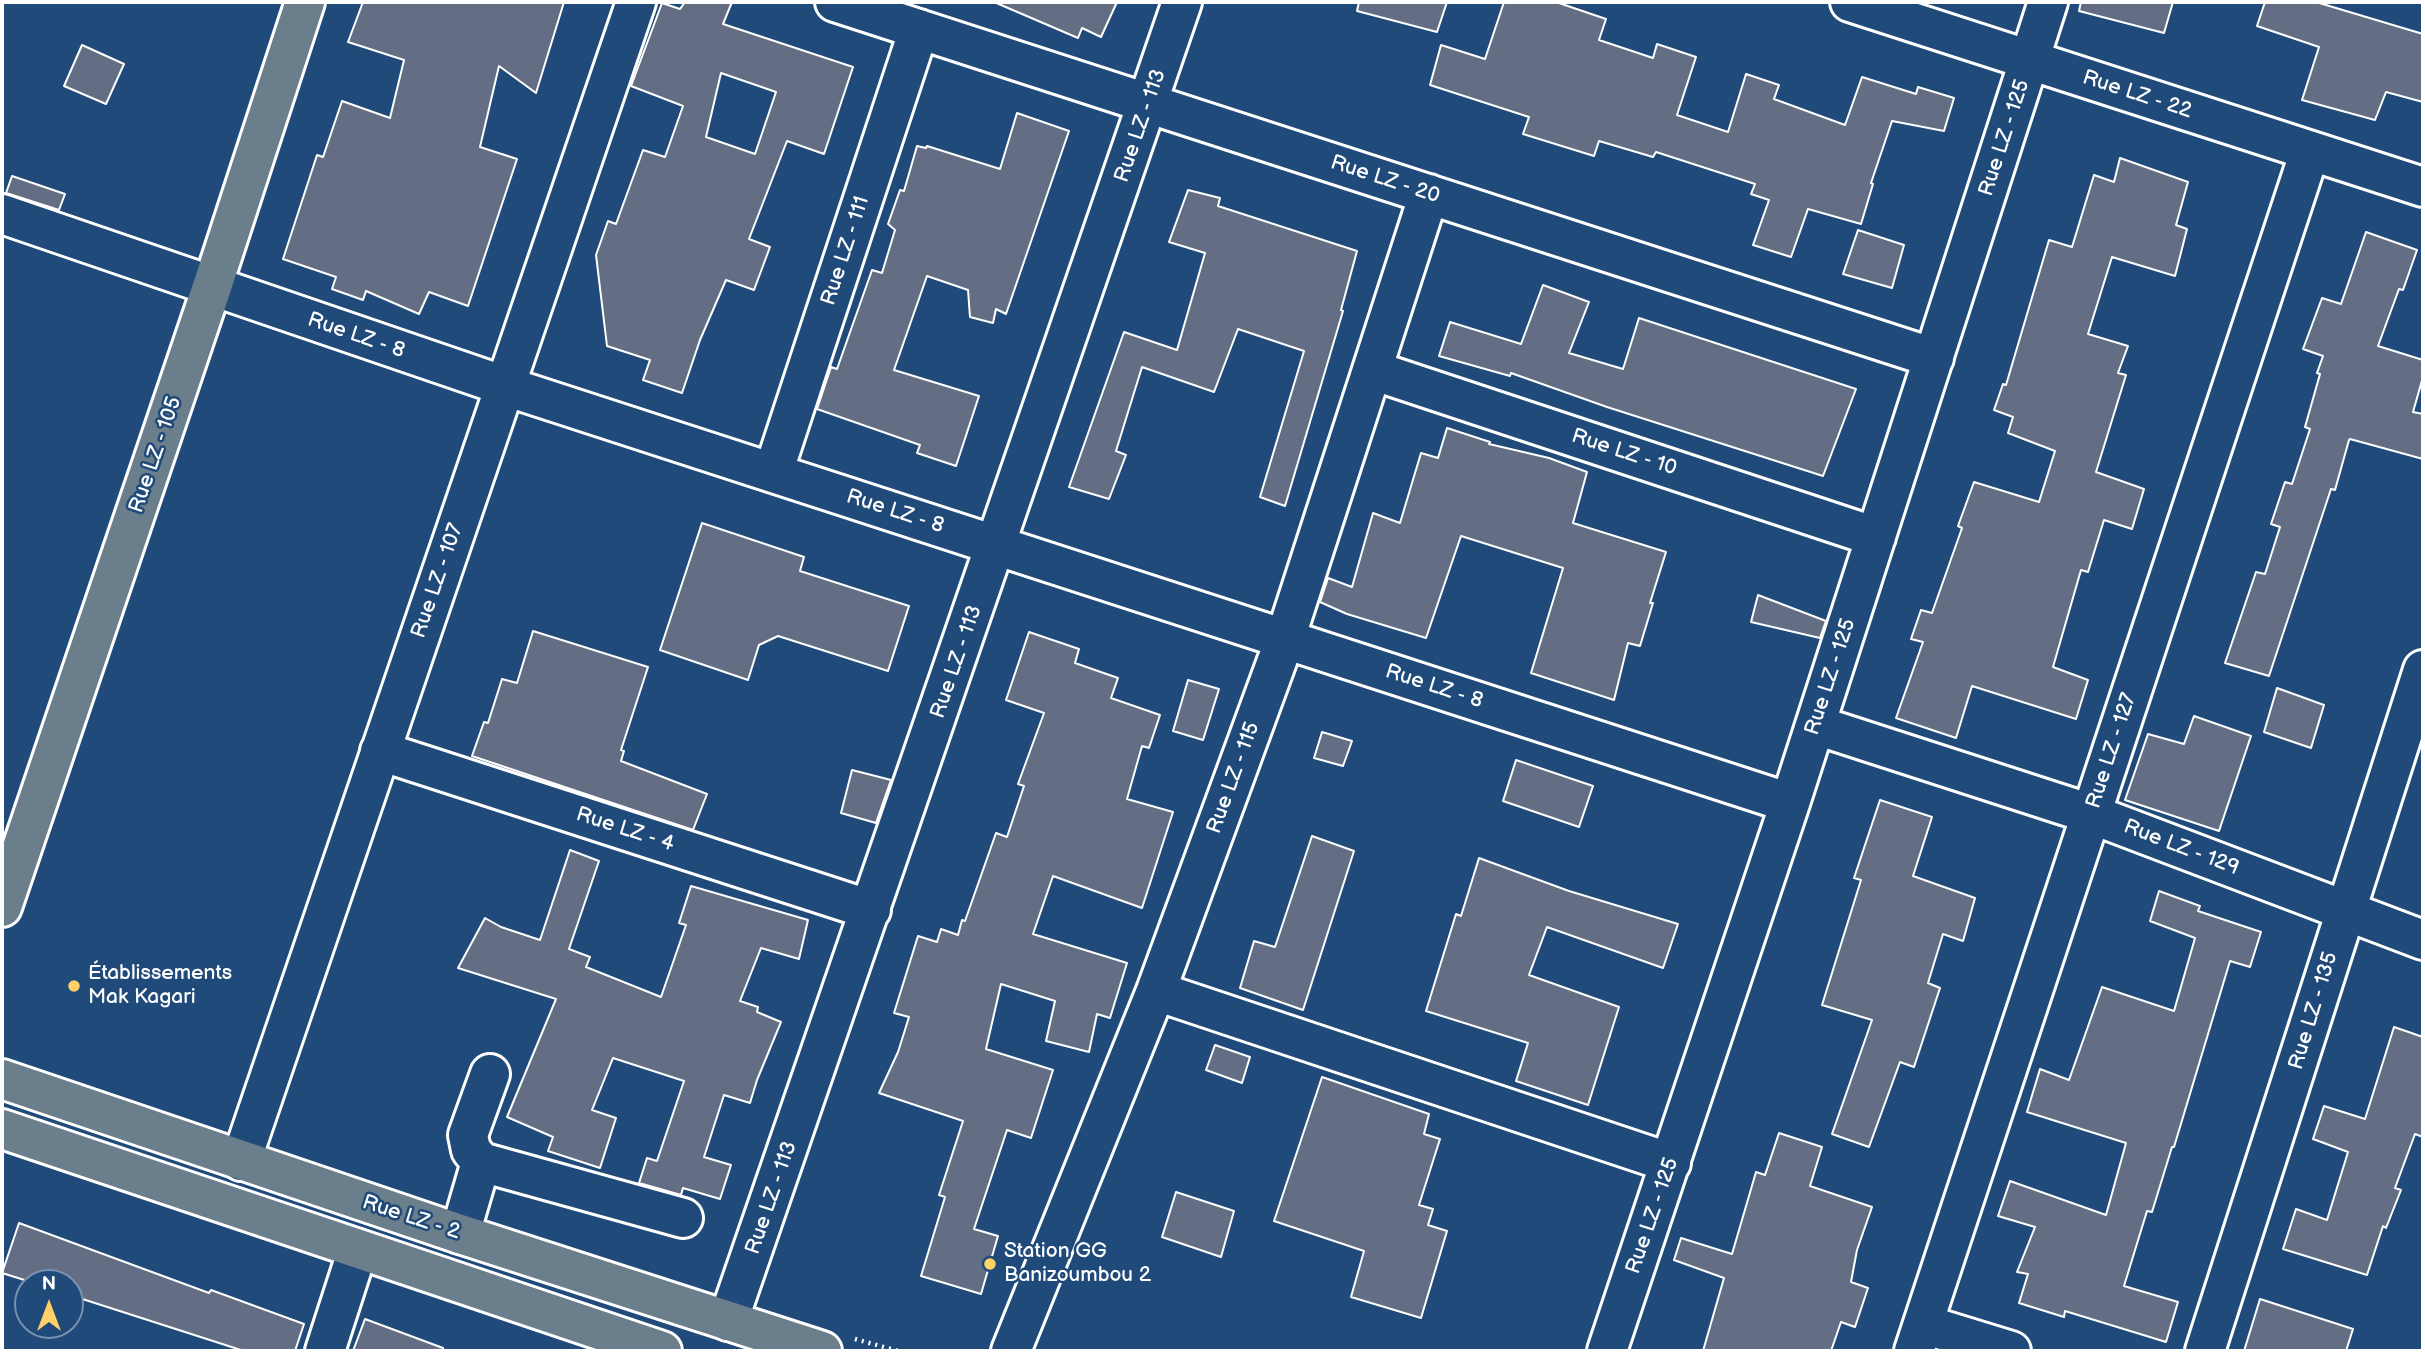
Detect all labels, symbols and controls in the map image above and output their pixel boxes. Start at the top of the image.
street label: Rue LZ - 22 [2079,65,2195,125]
street label: Rue LZ - 113 [1110,66,1172,186]
street label: Rue LZ - 125 [1974,76,2036,200]
street label: Rue LZ - 20 [1327,150,1443,210]
street label: Rue LZ - 111 [817,193,875,309]
street label: Rue LZ - 8 [304,308,408,364]
street label: Rue LZ - 105 [124,394,188,516]
street label: Rue LZ - 10 [1568,424,1680,482]
street label: Rue LZ - 8 [843,484,947,540]
street label: Rue LZ - 107 [407,520,469,642]
street label: Rue LZ - 113 [926,602,988,722]
street label: Rue LZ - 125 [1800,615,1862,739]
street label: Rue LZ - 8 [1382,659,1486,715]
street label: Rue LZ - 127 [2082,690,2142,812]
street label: Rue LZ - 115 [1202,719,1266,837]
street label: Rue LZ - 4 [573,802,677,858]
street label: Rue LZ - 129 [2120,814,2242,882]
street label: Rue LZ - 135 [2284,949,2344,1073]
place label: Établissements Mak Kagari [88,961,232,1011]
marker: Établissements Mak Kagari [66,978,82,994]
street label: Rue LZ - 113 [741,1138,803,1258]
street label: Rue LZ - 125 [1621,1155,1685,1277]
street label: Rue LZ - 2 [359,1190,463,1246]
place label: Station GG Banizoumbou 2 [1004,1239,1151,1289]
marker: Station GG Banizoumbou 2 [982,1256,998,1272]
north arrow [14,1269,84,1339]
text: N [42,1273,56,1296]

